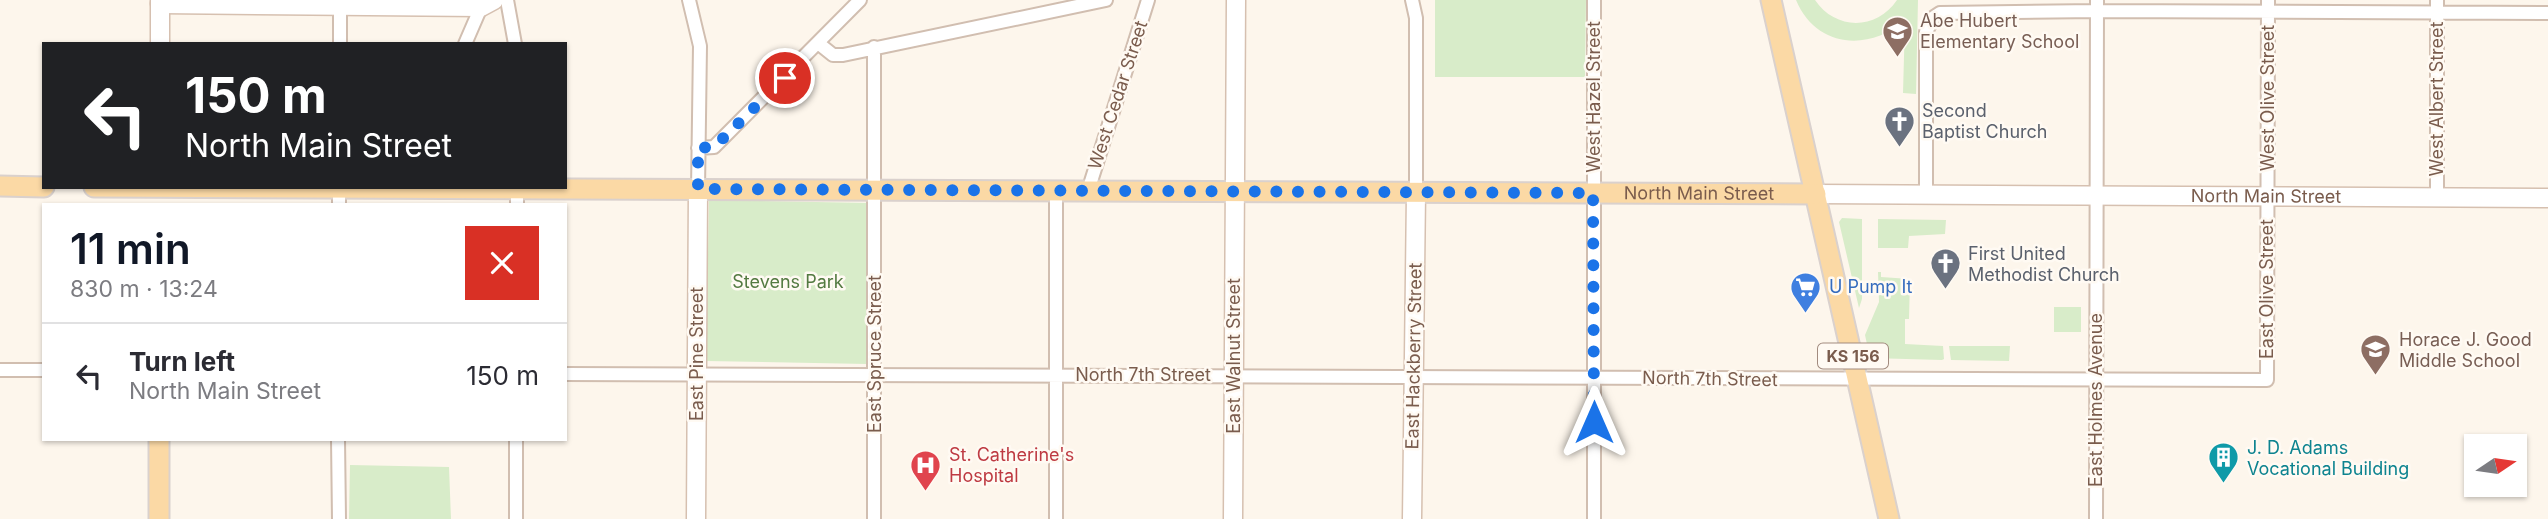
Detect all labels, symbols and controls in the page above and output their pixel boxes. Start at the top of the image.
place label: Abe Hubert Elementary School [1920,10,2079,52]
school or university icon: Abe Hubert Elementary School [1880,14,1914,58]
street label: West Cedar Street [1084,18,1152,172]
street label: West Hazel Street [1583,21,1604,173]
street label: West Albert Street [2426,21,2447,176]
street label: West Olive Street [2257,25,2278,171]
pin [755,48,815,108]
icon: arrive [766,59,804,97]
text: 150 m [185,66,327,125]
icon: left [70,70,161,161]
place label: Second Baptist Church [1922,100,2047,142]
church icon: Second Baptist Church [1882,104,1916,148]
text: North Main Street [185,126,452,165]
street label: North Main Street [1624,182,1774,204]
street label: North Main Street [2191,185,2341,207]
street label: East Olive Street [2256,219,2277,359]
text: 11 min [70,223,191,274]
button: close [465,226,539,300]
place label: First United Methodist Church [1968,243,2120,285]
church icon: First United Methodist Church [1928,247,1962,291]
street label: East Hackberry Street [1401,262,1426,449]
supermarket icon: U Pump It [1789,270,1823,314]
park label: Stevens Park [732,271,844,292]
text: 830 m · 13:24 [70,275,218,303]
street label: East Spruce Street [864,275,885,433]
place label: U Pump It [1829,276,1913,297]
street label: East Walnut Street [1223,278,1244,434]
street label: East Pine Street [686,287,707,421]
street label: East Holmes Avenue [2085,313,2106,487]
place label: Horace J. Good Middle School [2399,329,2532,371]
school or university icon: Horace J. Good Middle School [2359,333,2393,377]
road number: KS 156 [1818,344,1888,368]
text: Turn left [129,346,235,377]
icon: left [70,357,108,395]
text: 150 m [466,360,539,391]
street label: North 7th Street [1075,364,1211,385]
street label: North 7th Street [1642,367,1778,390]
text: North Main Street [129,377,321,405]
position arrow [1557,385,1631,459]
north arrow [2464,434,2527,497]
map controls [2464,434,2527,497]
place label: J. D. Adams Vocational Building [2247,437,2409,479]
building icon: J. D. Adams Vocational Building [2207,441,2241,485]
place label: St. Catherine's Hospital [949,444,1074,486]
hospital icon: St. Catherine's Hospital [909,448,943,492]

